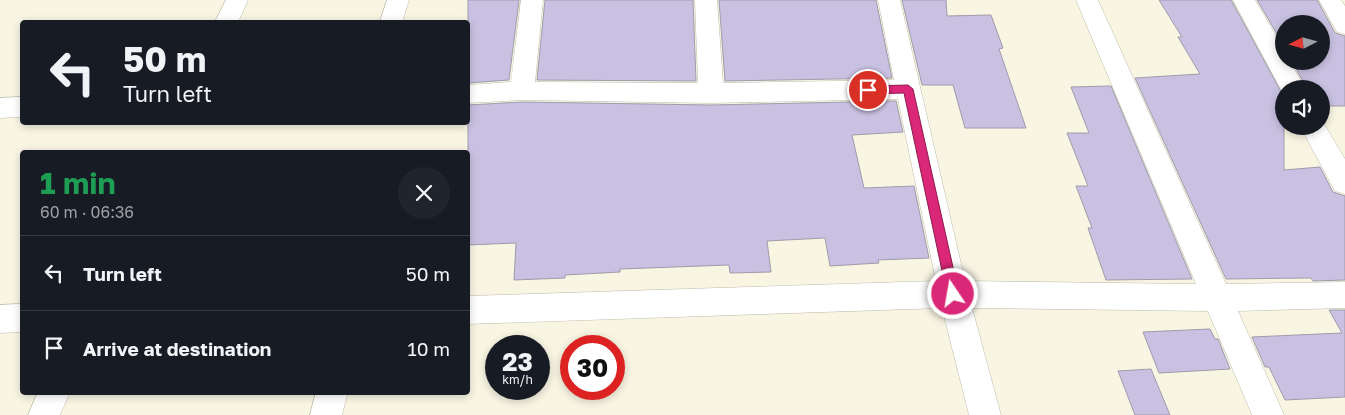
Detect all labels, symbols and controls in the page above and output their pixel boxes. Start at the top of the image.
north arrow [1275,15,1330,70]
map controls [1275,15,1330,135]
text: 50 m [123,38,206,80]
icon: left [40,40,105,105]
pin [847,69,889,111]
icon: arrive [854,76,882,104]
text: Turn left [123,80,212,107]
button: sound [1275,80,1330,135]
text: 1 min [40,165,116,201]
button: close [398,167,450,219]
text: 60 m · 06:36 [40,202,134,222]
icon: left [40,259,68,287]
text: Turn left [83,262,162,285]
text: 50 m [406,262,450,285]
position arrow [926,267,978,319]
icon: arrive [40,334,68,362]
speed limit sign: 30 [560,335,625,400]
text: Arrive at destination [83,337,271,360]
text: 10 m [407,337,450,360]
text: 23 [502,346,533,377]
text: km/h [502,372,533,387]

